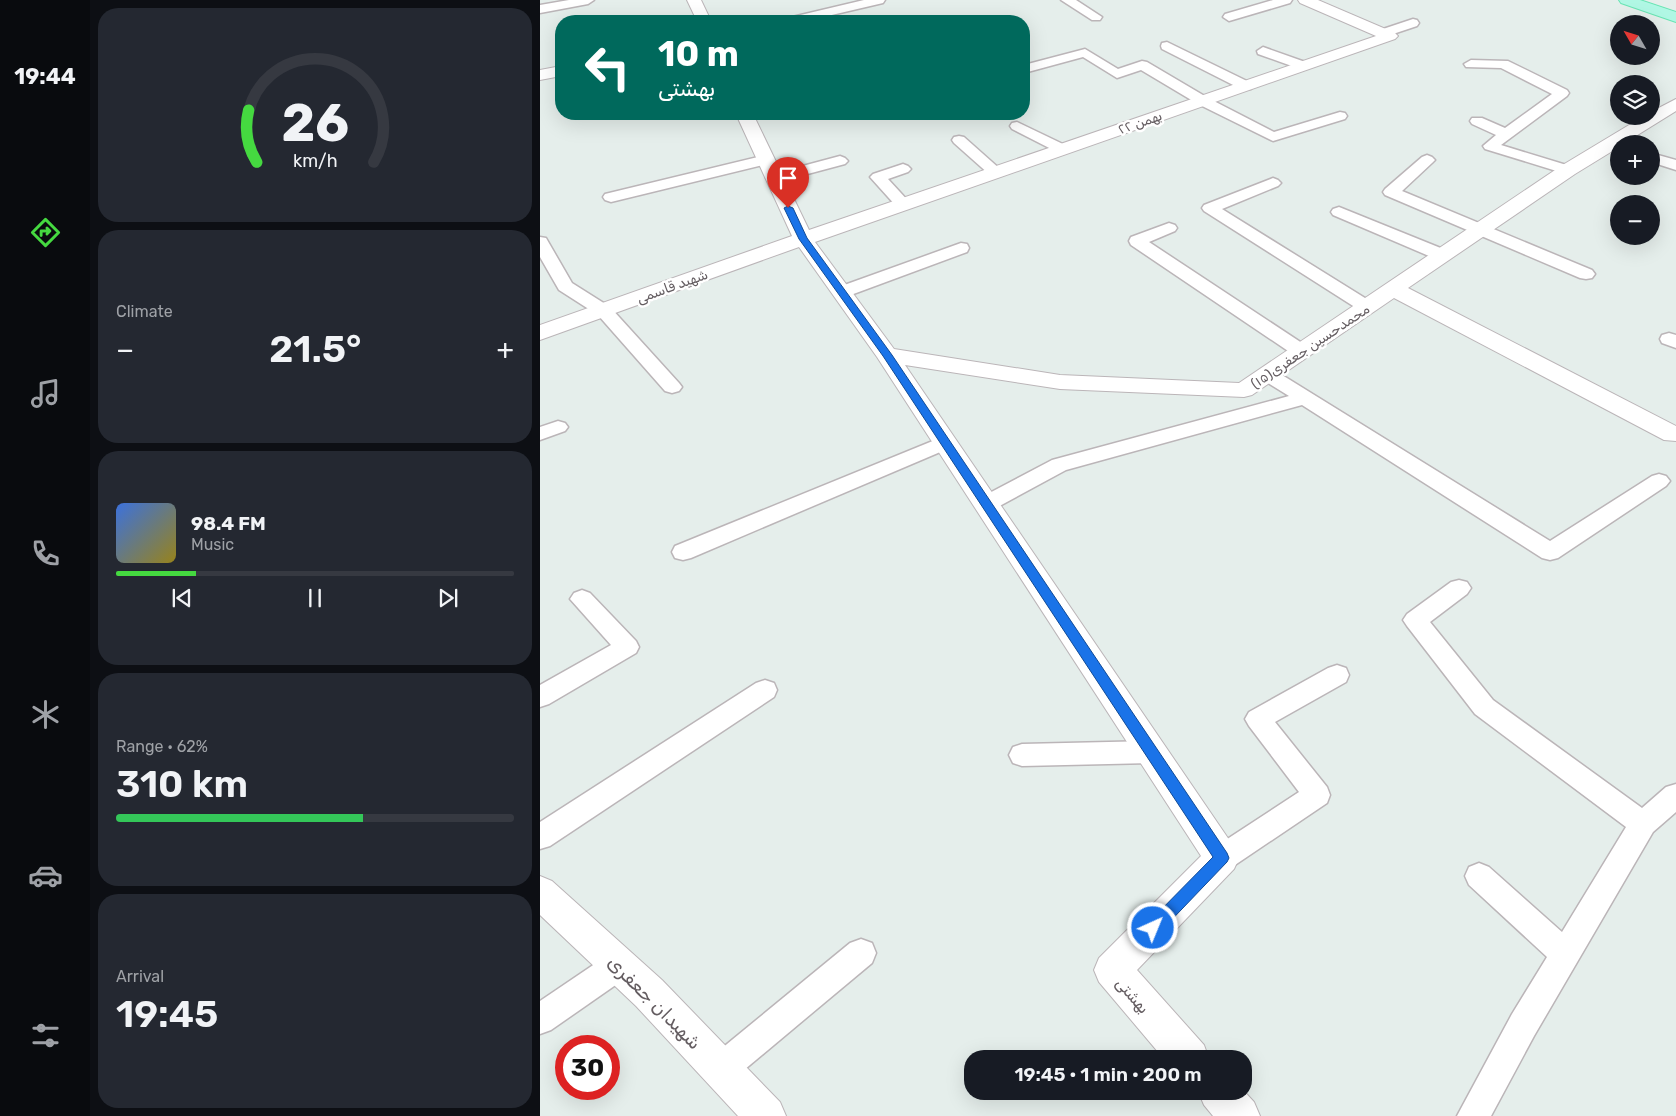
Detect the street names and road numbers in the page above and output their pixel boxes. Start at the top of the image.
street label: ۲۲ بهمن [1116,107,1164,138]
street label: شهید قاسمی [634,266,710,307]
street label: محمدحسین جعفری(۱۵) [1248,300,1373,392]
street label: شهیدان جعفری [603,951,706,1054]
street label: بهشتی [1111,973,1153,1018]

